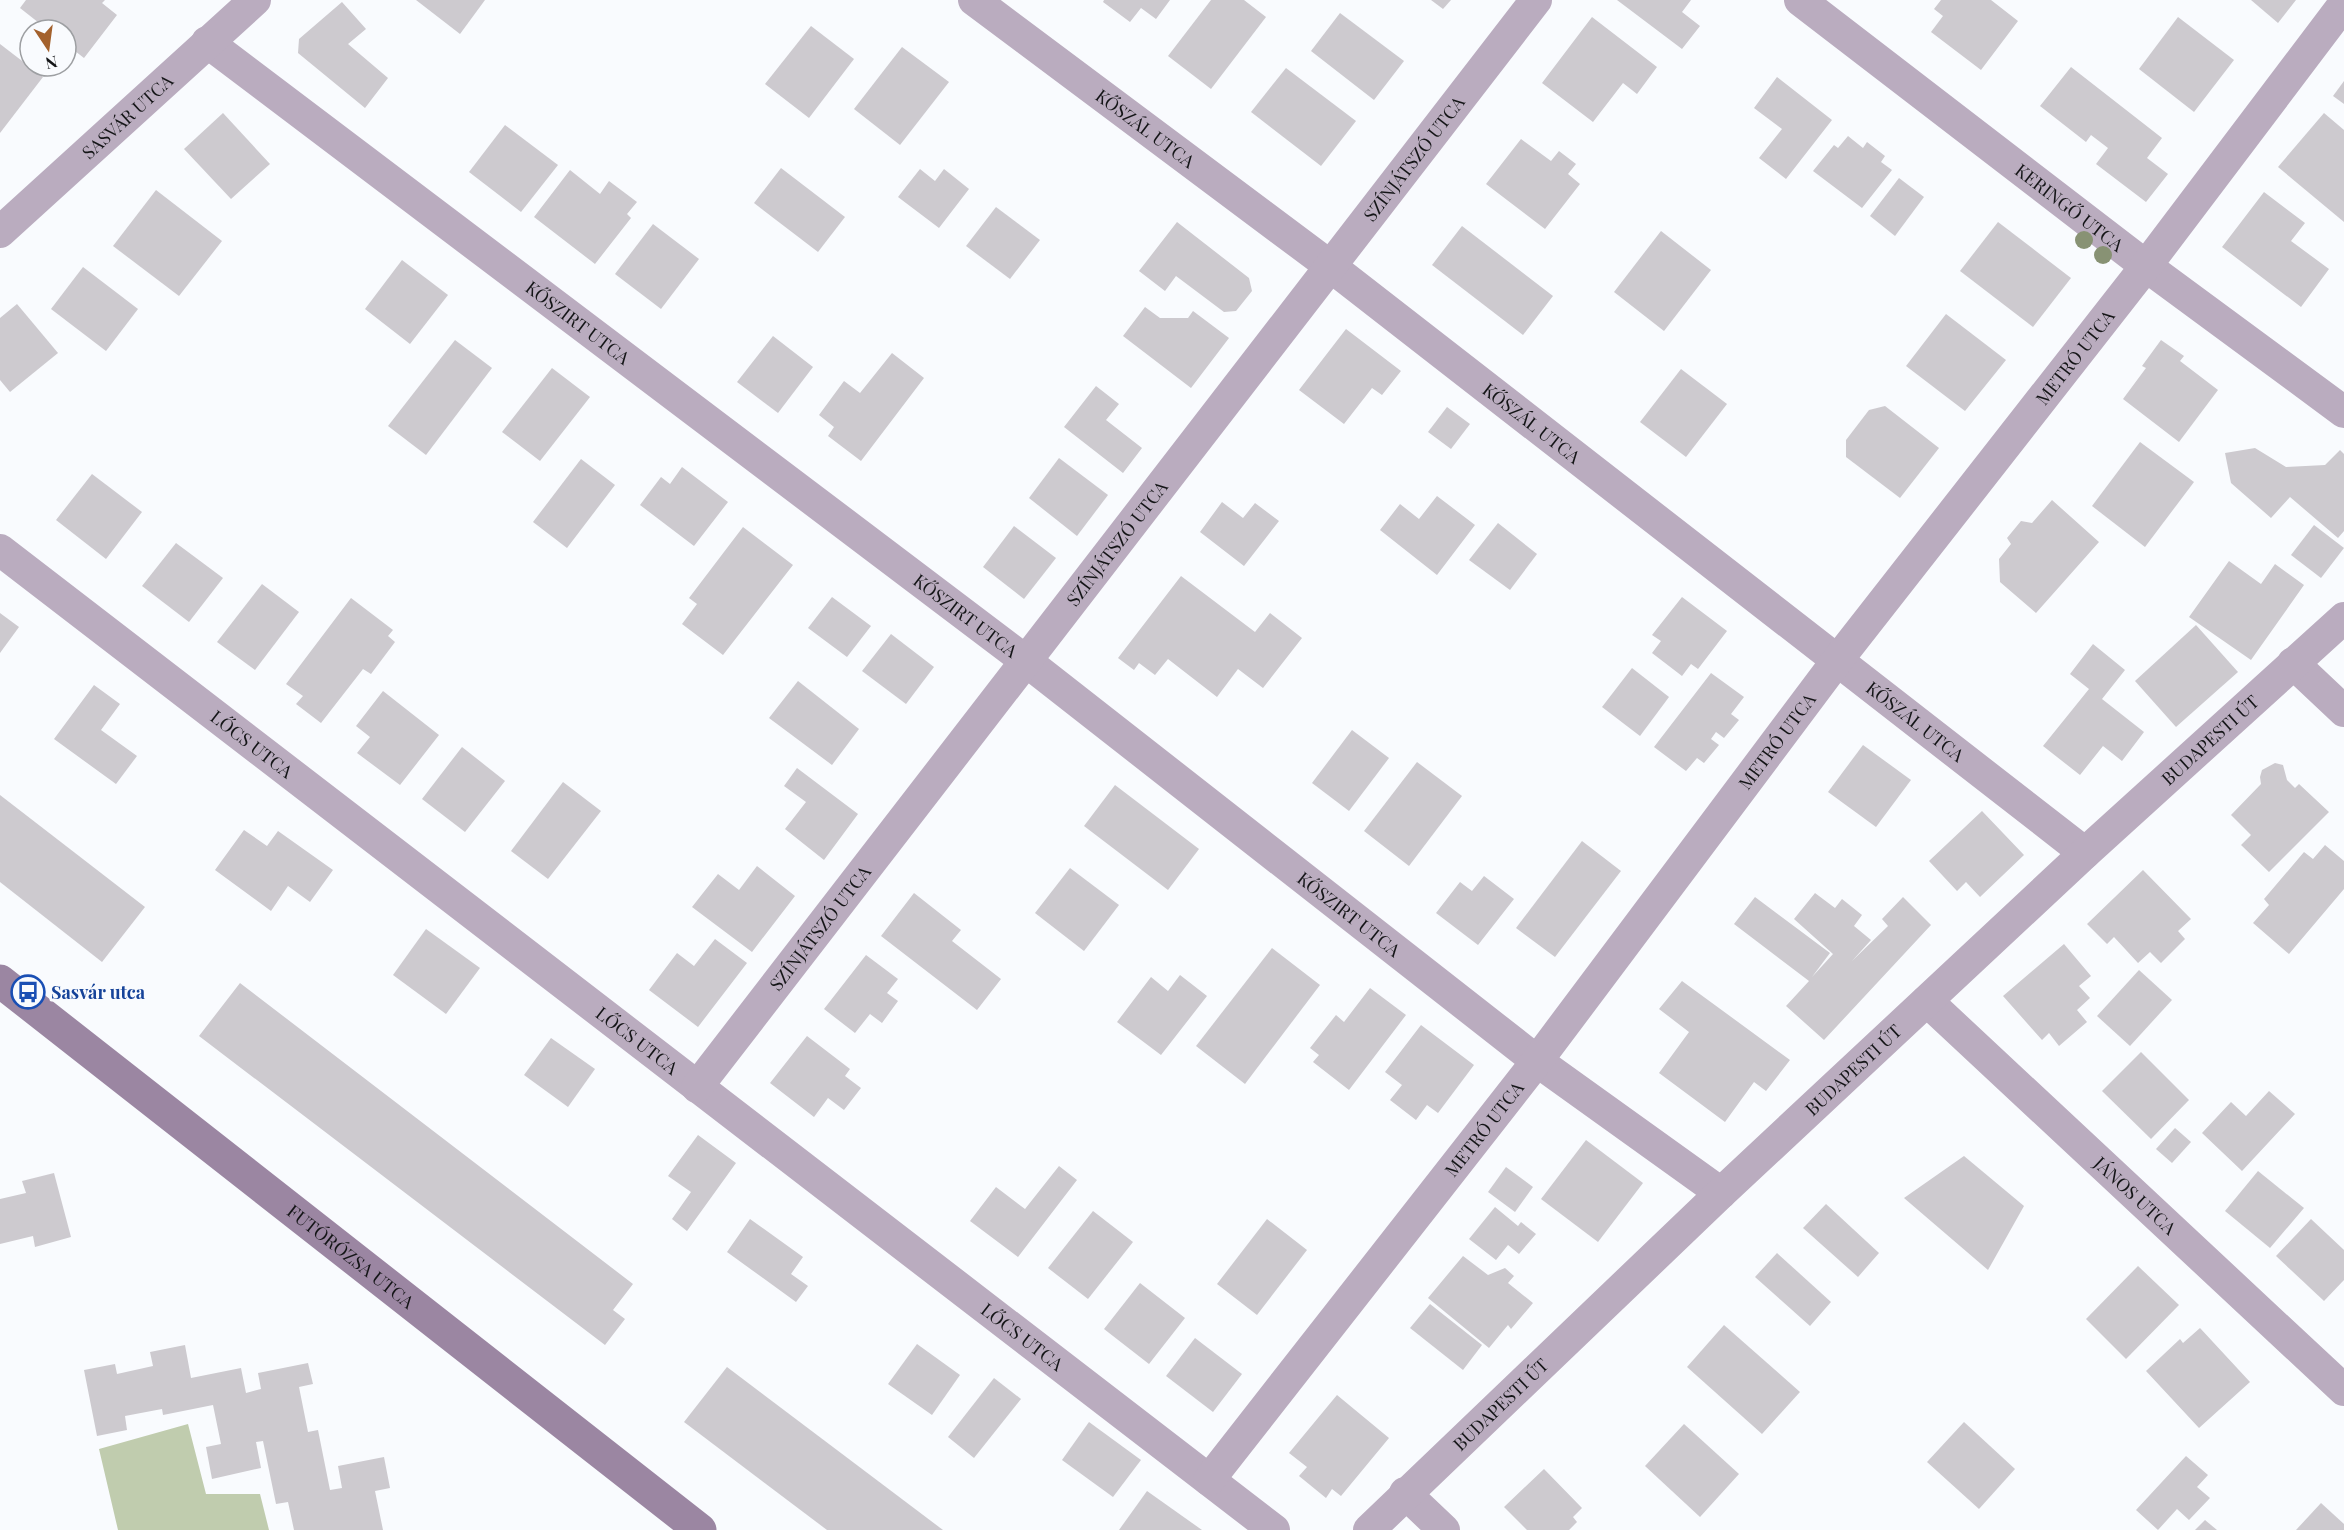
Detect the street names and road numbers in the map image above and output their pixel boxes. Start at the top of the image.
street label: SASVÁR UTCA [77,68,178,164]
street label: KŐSZÁL UTCA [1091,83,1200,173]
street label: SZÍNJÁTSZÓ UTCA [1358,90,1470,226]
street label: KERINGŐ UTCA [2010,158,2129,257]
street label: KŐSZIRT UTCA [521,275,635,370]
street label: METRÓ UTCA [2030,304,2120,410]
street label: KŐSZÁL UTCA [1478,377,1586,469]
street label: SZÍNJÁTSZÓ UTCA [1061,475,1173,611]
street label: KŐSZIRT UTCA [909,568,1023,663]
street label: KŐSZÁL UTCA [1862,676,1970,767]
street label: METRÓ UTCA [1733,687,1821,794]
street label: BUDAPESTI ÚT [2156,689,2264,790]
street label: LŐCS UTCA [206,705,299,784]
street label: SZÍNJÁTSZÓ UTCA [764,860,876,995]
street label: KŐSZIRT UTCA [1293,866,1406,962]
street label: LŐCS UTCA [591,1001,684,1080]
street label: BUDAPESTI ÚT [1800,1019,1906,1121]
street label: METRÓ UTCA [1439,1076,1529,1181]
street label: JÁNOS UTCA [2088,1150,2182,1240]
street label: FUTÓRÓZSA UTCA [282,1199,420,1314]
street label: LŐCS UTCA [976,1297,1069,1376]
street label: BUDAPESTI ÚT [1448,1353,1553,1456]

